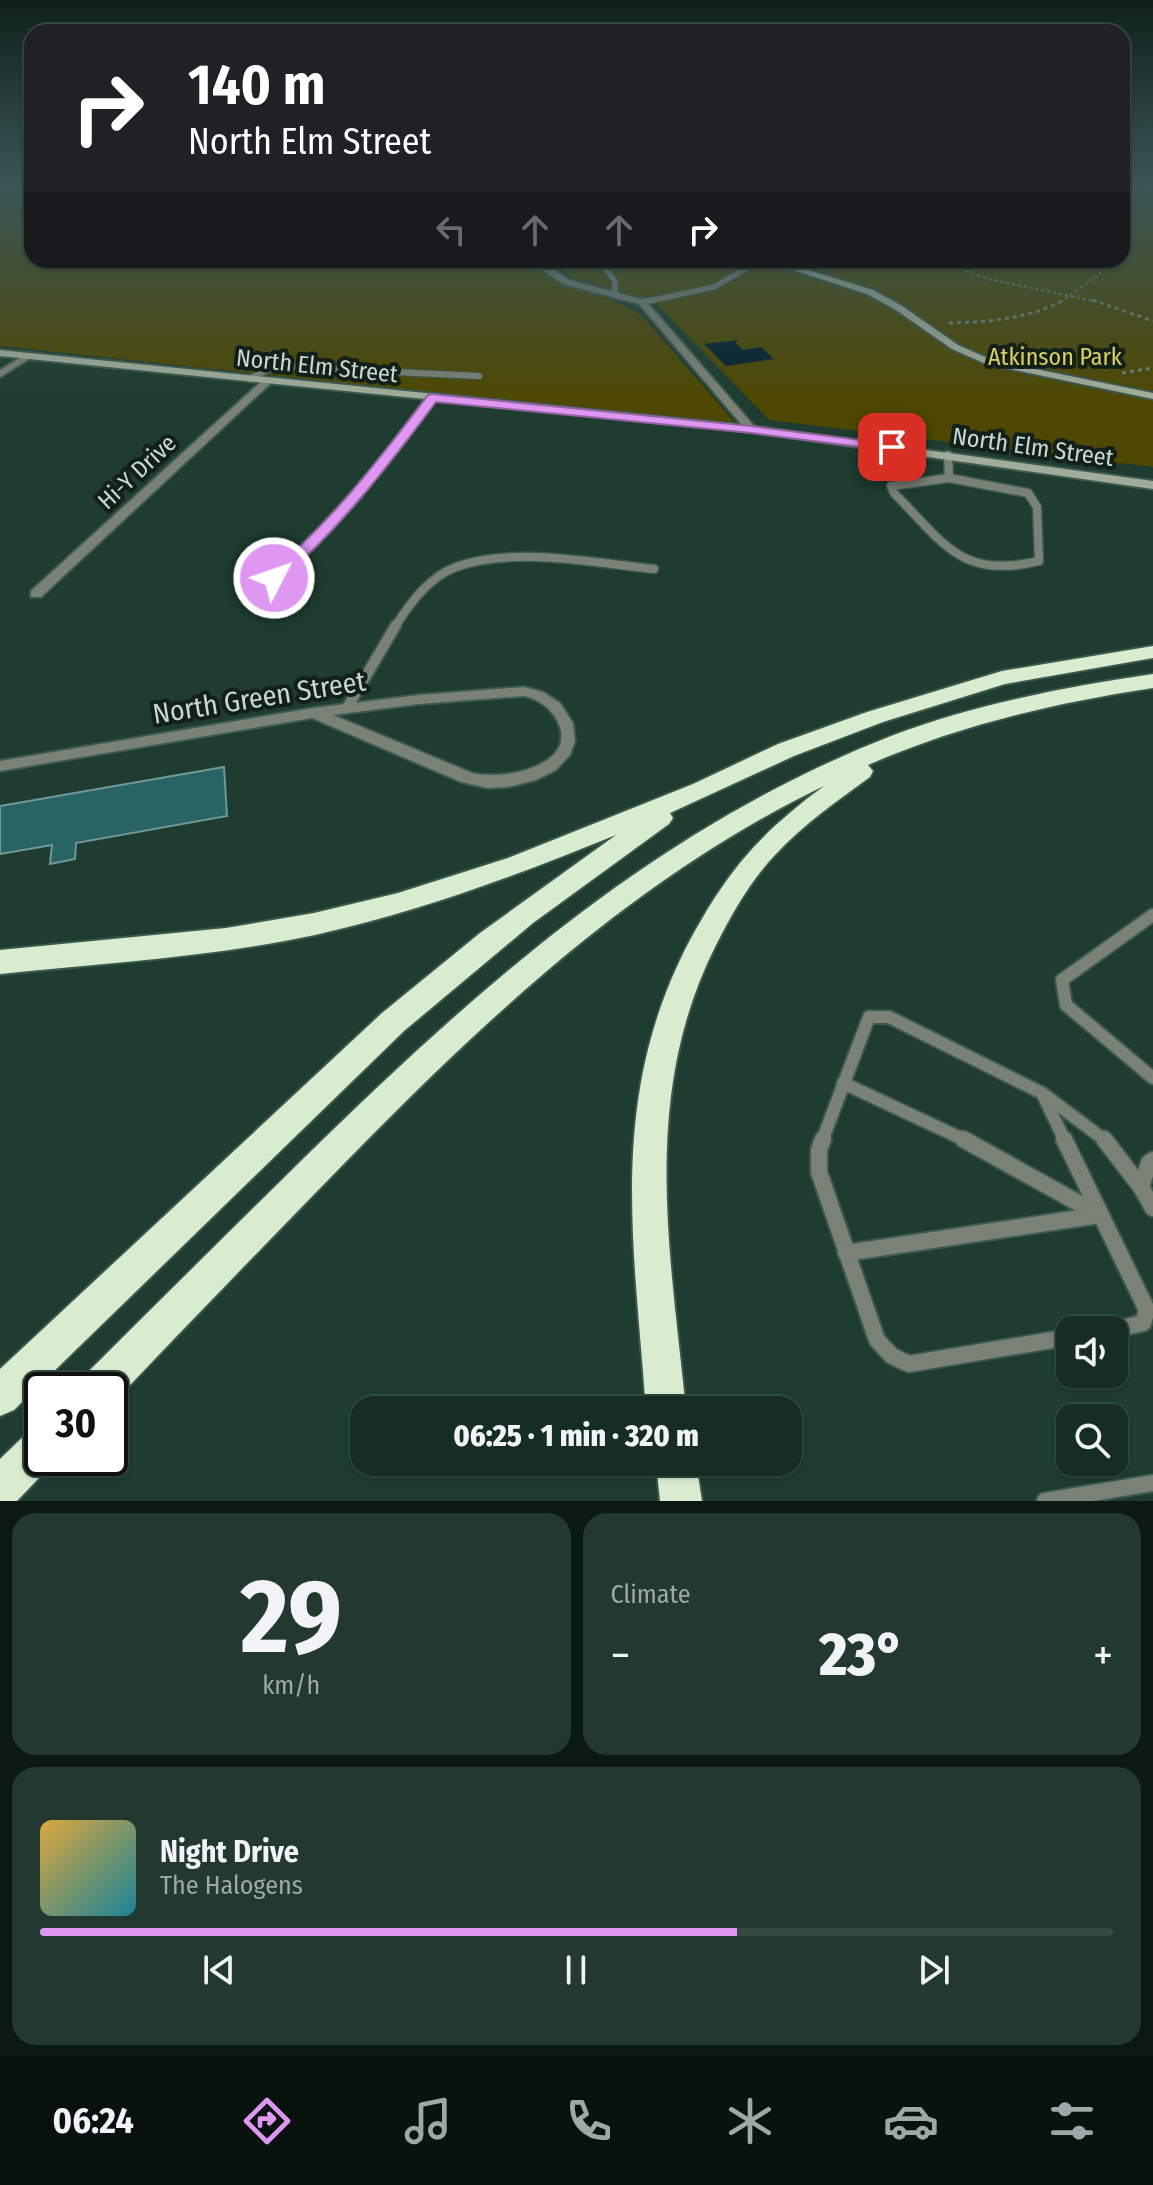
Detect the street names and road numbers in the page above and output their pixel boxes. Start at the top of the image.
street label: North Elm Street [235,344,399,388]
street label: North Elm Street [951,422,1115,472]
street label: Hi-Y Drive [92,429,182,515]
street label: North Green Street [150,664,369,731]

